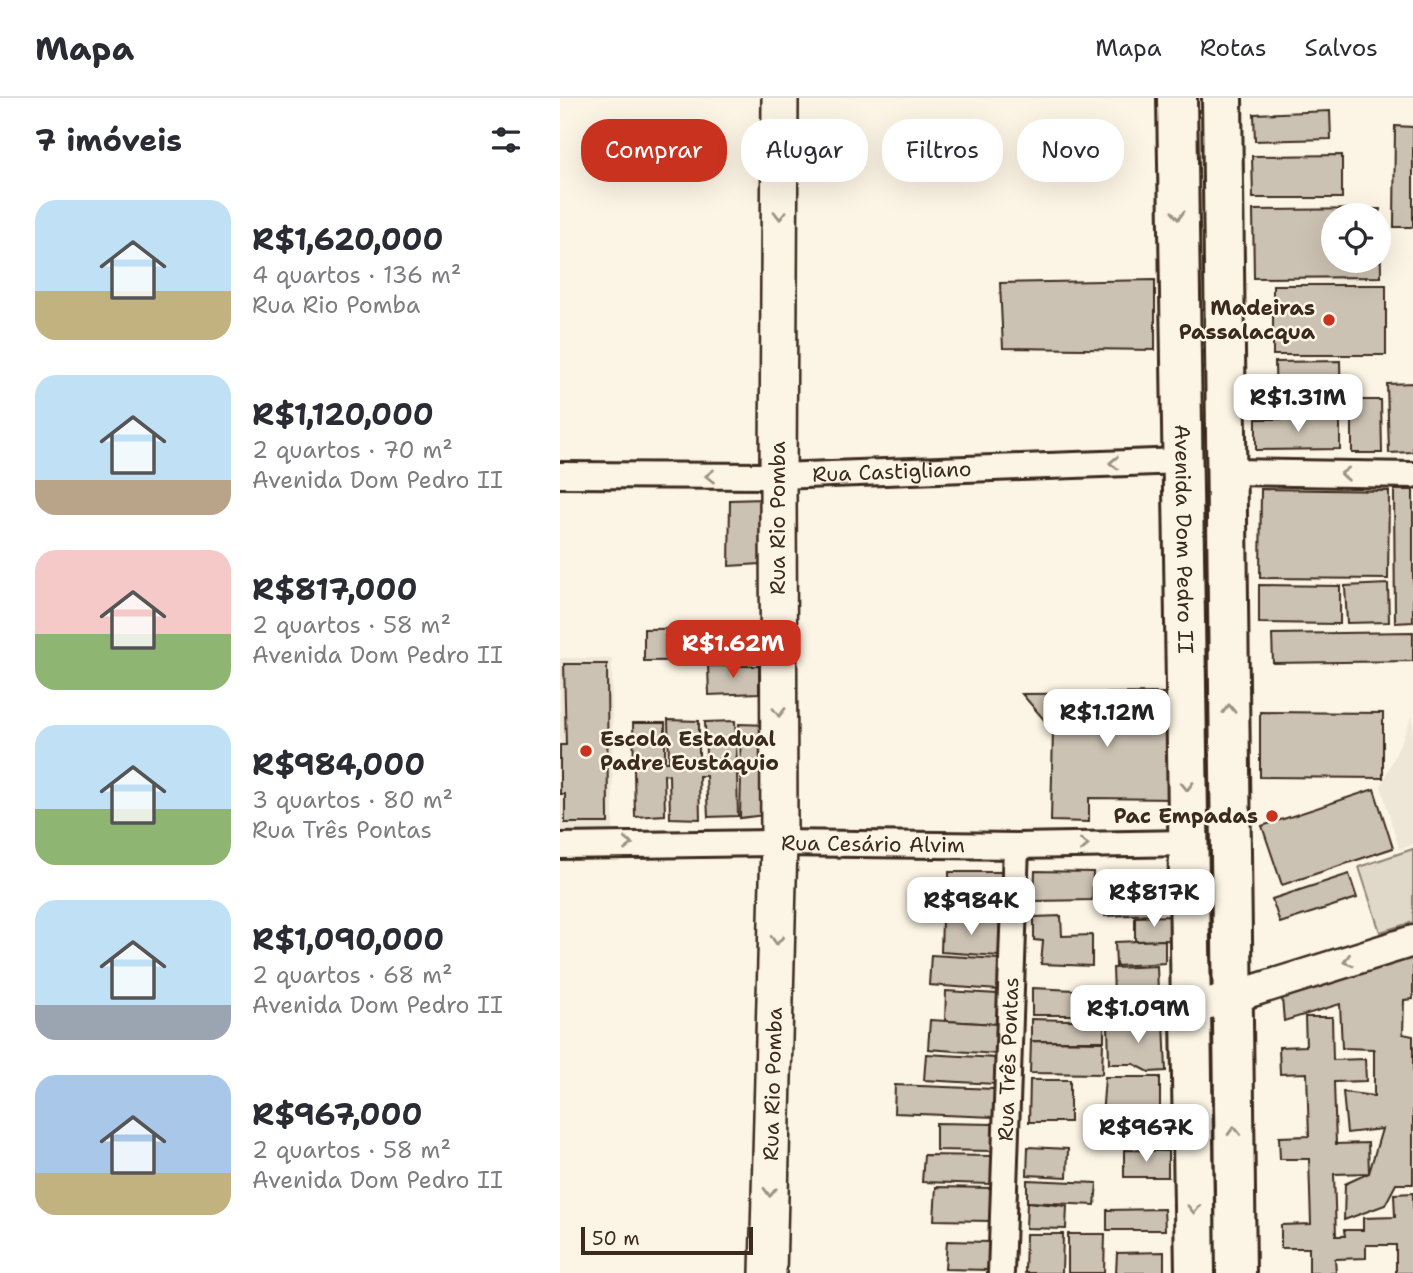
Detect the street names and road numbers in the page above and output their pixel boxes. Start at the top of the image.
street label: Avenida Dom Pedro II [1168,424,1200,654]
street label: Rua Rio Pomba [764,441,792,595]
street label: Rua Castigliano [812,455,972,489]
street label: Rua Cesário Alvim [781,829,965,859]
street label: Rua Três Pontas [992,977,1025,1142]
street label: Rua Rio Pomba [757,1007,789,1161]

